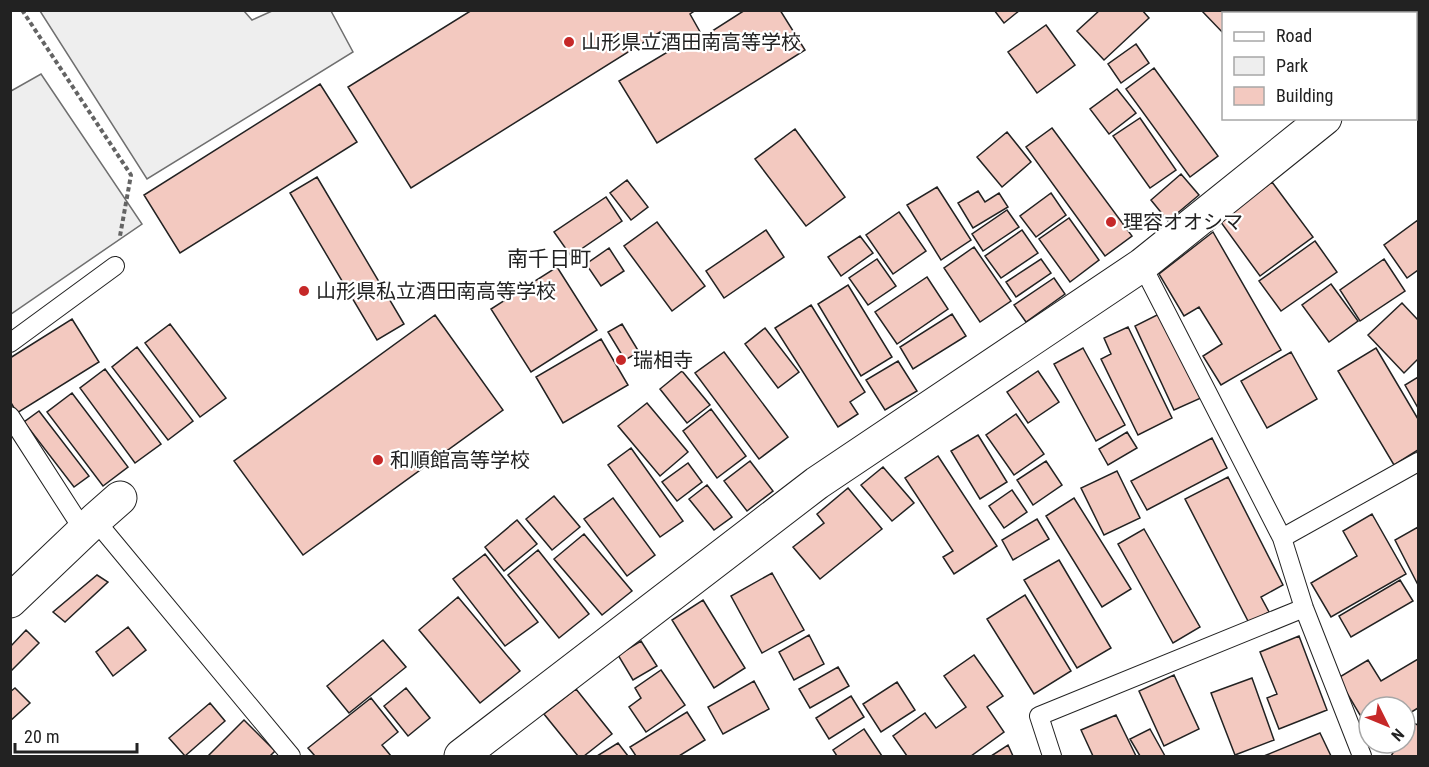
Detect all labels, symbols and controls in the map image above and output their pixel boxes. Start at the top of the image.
legend [1222,12,1417,120]
text: Road [1276,25,1312,46]
place label: 山形県立酒田南高等学校 [581,30,801,54]
marker: 山形県立酒田南高等学校 [562,35,576,49]
text: Park [1276,55,1308,76]
text: Building [1276,85,1333,106]
place label: 理容オオシマ [1123,210,1243,234]
marker: 理容オオシマ [1104,215,1118,229]
district label: 南千日町 [507,247,591,271]
place label: 山形県私立酒田南高等学校 [316,279,556,303]
marker: 山形県私立酒田南高等学校 [297,284,311,298]
place label: 瑞相寺 [633,348,693,372]
marker: 瑞相寺 [614,353,628,367]
place label: 和順館高等学校 [390,448,530,472]
marker: 和順館高等学校 [371,453,385,467]
north arrow [1357,695,1417,755]
scale bar [15,716,136,754]
text: N [1387,725,1408,745]
text: 20 m [24,726,59,747]

